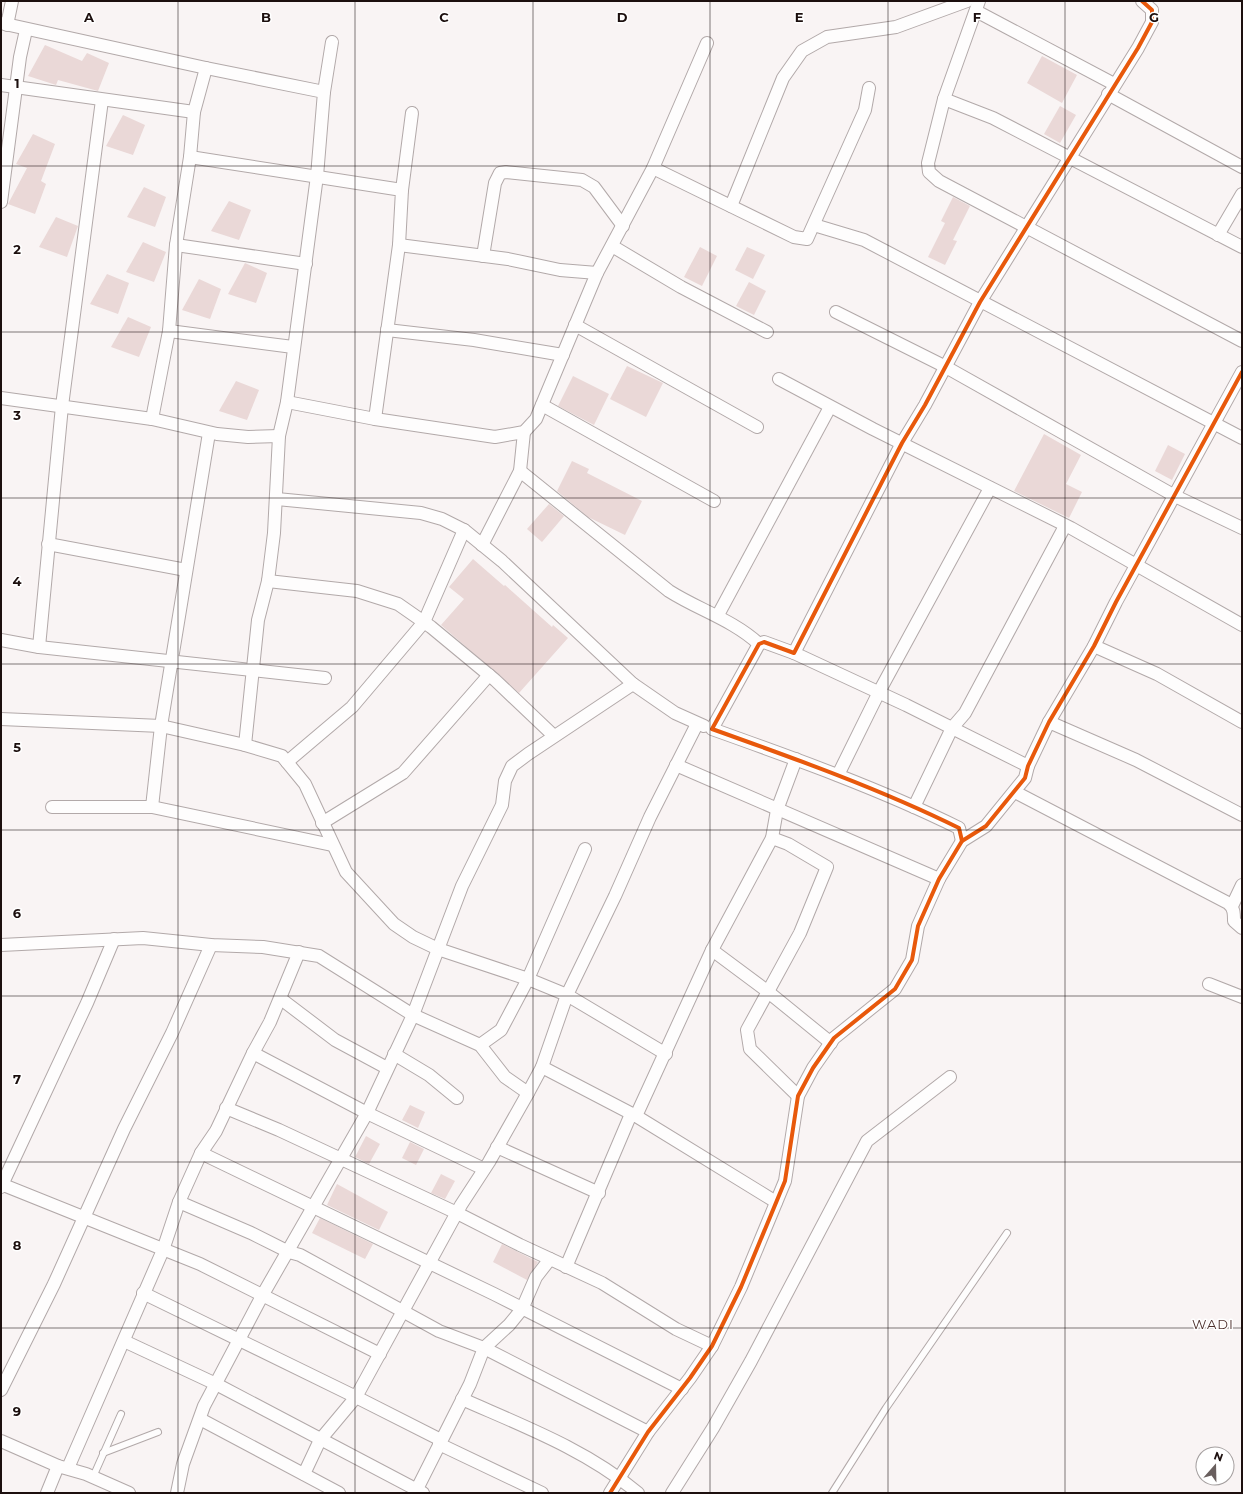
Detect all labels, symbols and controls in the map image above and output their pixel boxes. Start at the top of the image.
text: A [83,9,95,25]
text: B [261,9,271,25]
text: C [439,9,449,25]
text: D [617,9,628,25]
text: E [795,9,804,25]
text: F [973,9,981,25]
text: G [1149,9,1159,25]
text: 1 [14,75,20,91]
text: 2 [13,241,21,257]
text: 3 [12,407,21,423]
text: 4 [13,573,22,589]
text: 5 [13,739,21,755]
text: 6 [13,905,22,921]
text: 7 [13,1071,21,1087]
text: 8 [13,1237,22,1253]
district label: WADI [1192,1316,1234,1332]
text: 9 [13,1403,21,1419]
north arrow [1195,1446,1235,1486]
text: N [1212,1449,1225,1465]

